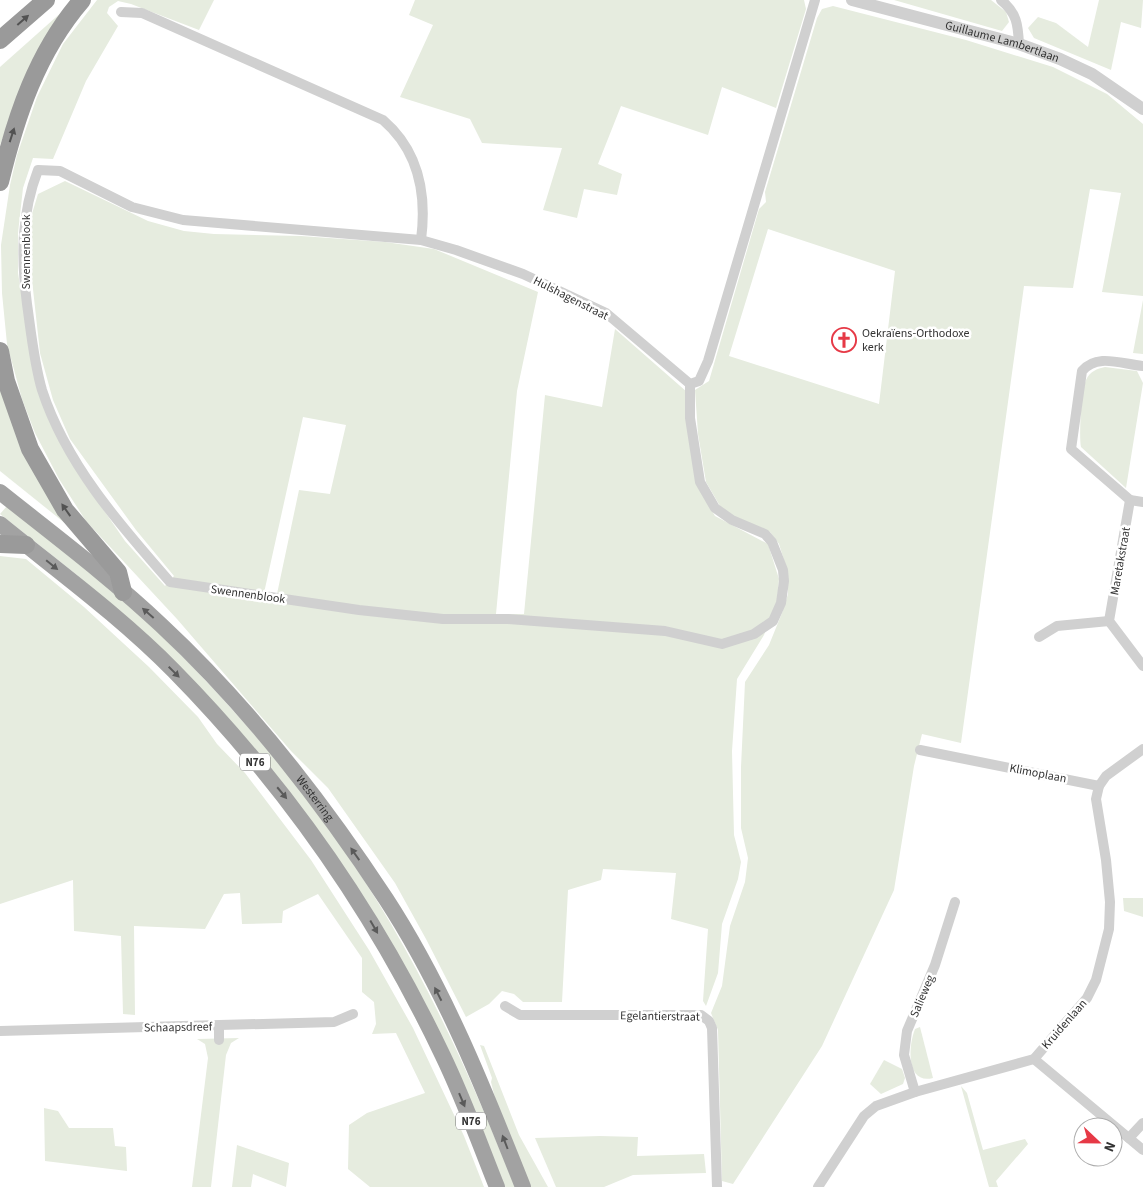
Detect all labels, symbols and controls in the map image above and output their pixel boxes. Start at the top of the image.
one-way arrow [17,14,29,26]
street label: Guillaume Lambertlaan [943,17,1062,67]
one-way arrow [9,127,16,142]
street label: Swennenblook [18,214,35,290]
street label: Hulshagenstraat [530,272,611,325]
place label: Oekraïens-Orthodoxe kerk [862,325,969,356]
church icon: Oekraïens-Orthodoxe kerk [831,327,857,353]
one-way arrow [61,503,71,517]
street label: Maretakstraat [1106,526,1135,597]
one-way arrow [45,560,58,571]
street label: Swennenblook [209,581,286,608]
one-way arrow [142,607,154,619]
one-way arrow [168,666,180,678]
road number: N76 [240,754,270,770]
street label: Klimoplaan [1008,760,1068,787]
street label: Westerring [292,772,338,825]
one-way arrow [276,787,287,800]
one-way arrow [350,848,360,861]
one-way arrow [369,921,378,934]
street label: Salieweg [906,972,939,1020]
one-way arrow [434,986,442,1001]
street label: Kruidenlaan [1038,996,1091,1053]
street label: Egelantierstraat [620,1007,700,1026]
street label: Schaapsdreef [144,1018,213,1037]
one-way arrow [459,1093,467,1107]
road number: N76 [456,1112,486,1130]
north arrow [1073,1117,1123,1167]
one-way arrow [501,1134,508,1149]
text: N [1098,1138,1120,1155]

